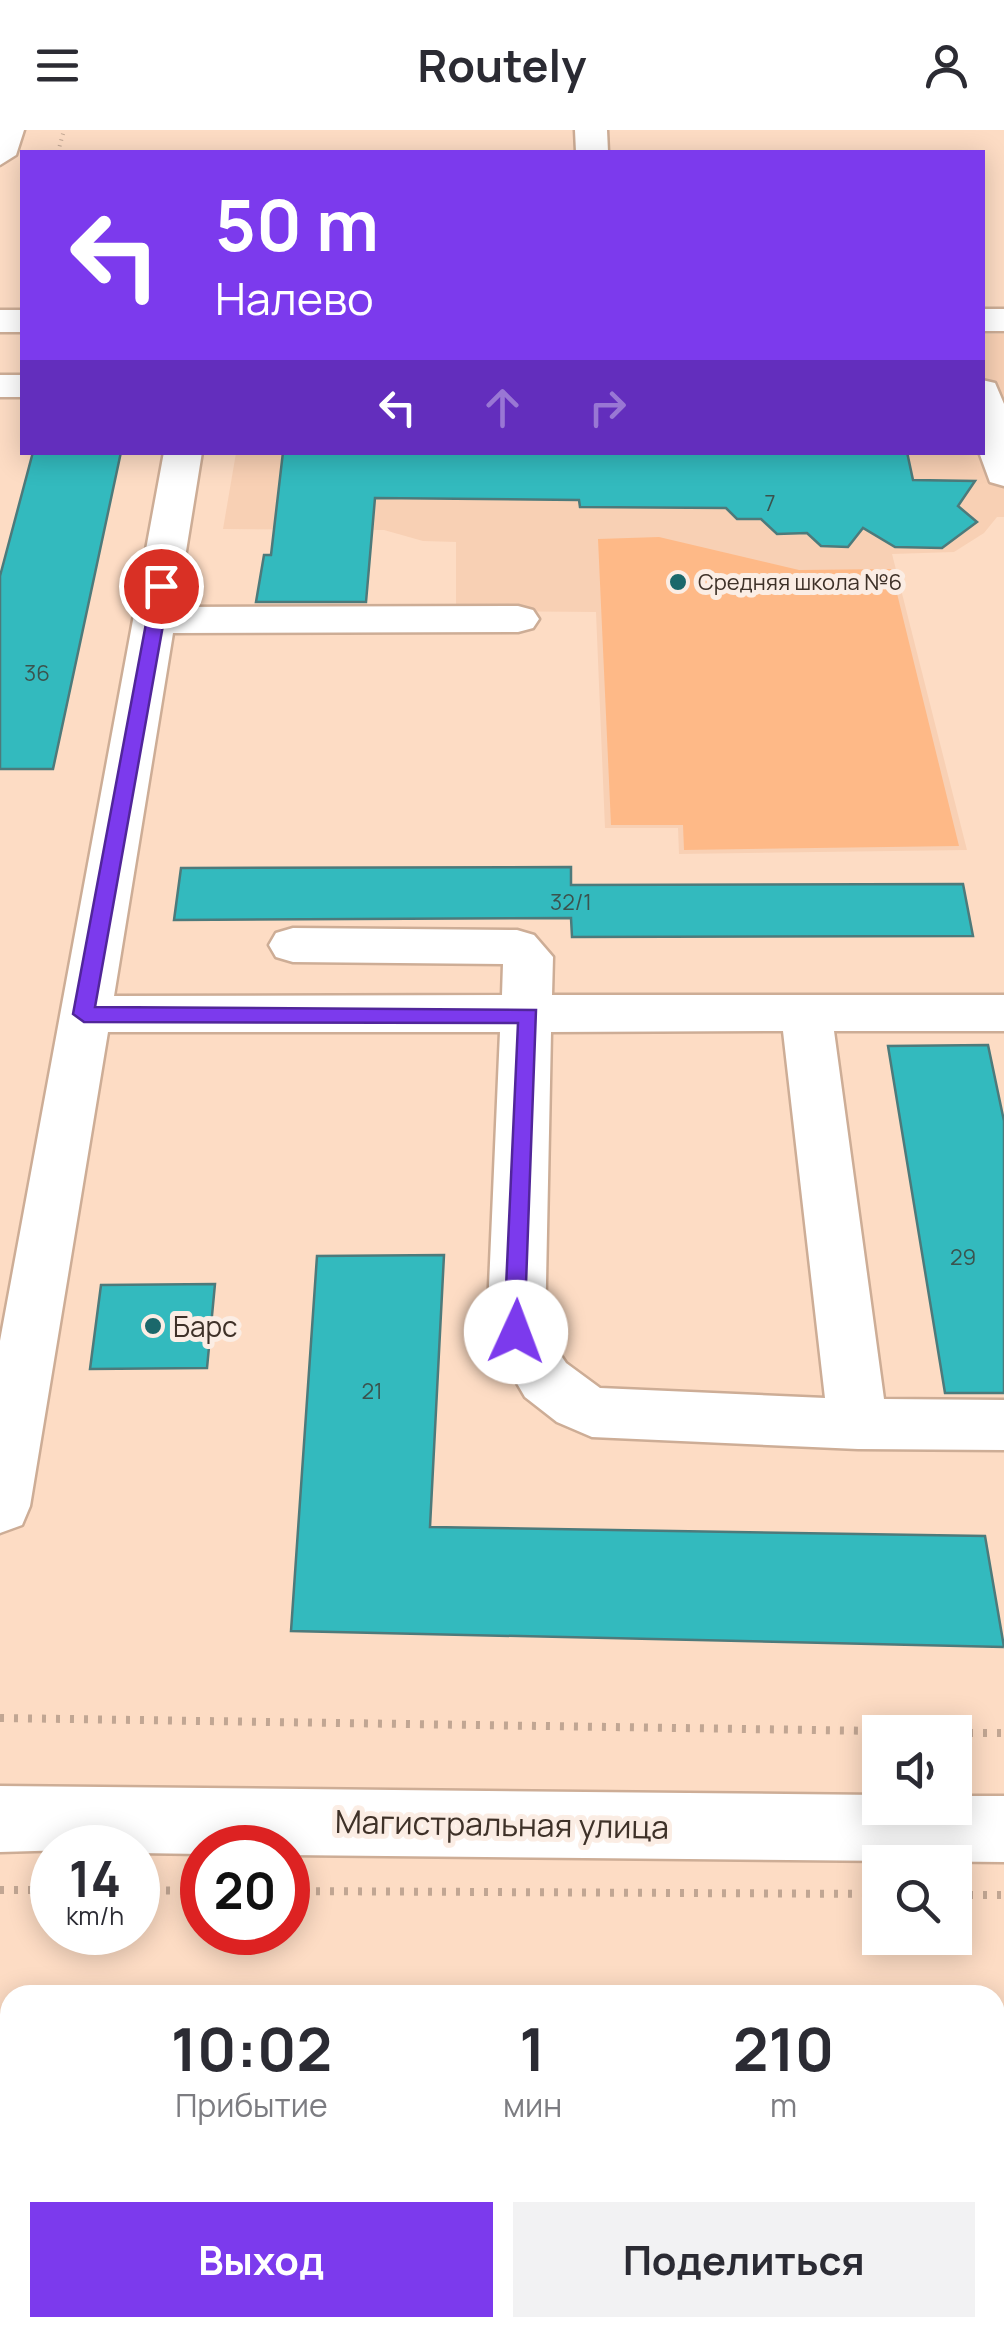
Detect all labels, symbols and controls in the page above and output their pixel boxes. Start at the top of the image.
text: Routely [418,34,586,96]
icon: menu [30,38,85,93]
icon: person [919,38,974,93]
text: 50 m [215,176,379,272]
icon: left [50,190,180,320]
text: Налево [215,267,374,329]
icon: left [370,380,425,435]
icon: ahead [475,380,530,435]
icon: right [580,380,635,435]
house number: 7 [764,488,776,518]
pin [119,544,204,629]
icon: arrive [134,559,189,614]
place label: Средняя школа №6 [698,567,902,597]
marker: Средняя школа №6 [667,571,689,593]
house number: 36 [24,658,50,688]
house number: 32/1 [550,887,592,917]
house number: 29 [950,1242,976,1272]
position arrow [464,1280,568,1384]
place label: Барс [173,1307,238,1345]
marker: Барс [142,1315,164,1337]
house number: 21 [361,1376,383,1406]
map controls [862,1715,972,1955]
button: sound [862,1715,972,1825]
street label: Магистральная улица [335,1799,669,1849]
speed limit sign: 20 [180,1825,310,1955]
text: 14 [69,1844,121,1912]
button: search [862,1845,972,1955]
text: km/h [66,1898,124,1933]
text: 10:02 [171,2007,332,2089]
text: 1 [519,2007,546,2089]
text: 210 [733,2007,834,2089]
text: Прибытие [175,2083,328,2127]
text: мин [503,2083,562,2127]
text: m [770,2083,797,2127]
button: Выход [30,2202,493,2317]
button: Поделиться [513,2202,975,2317]

